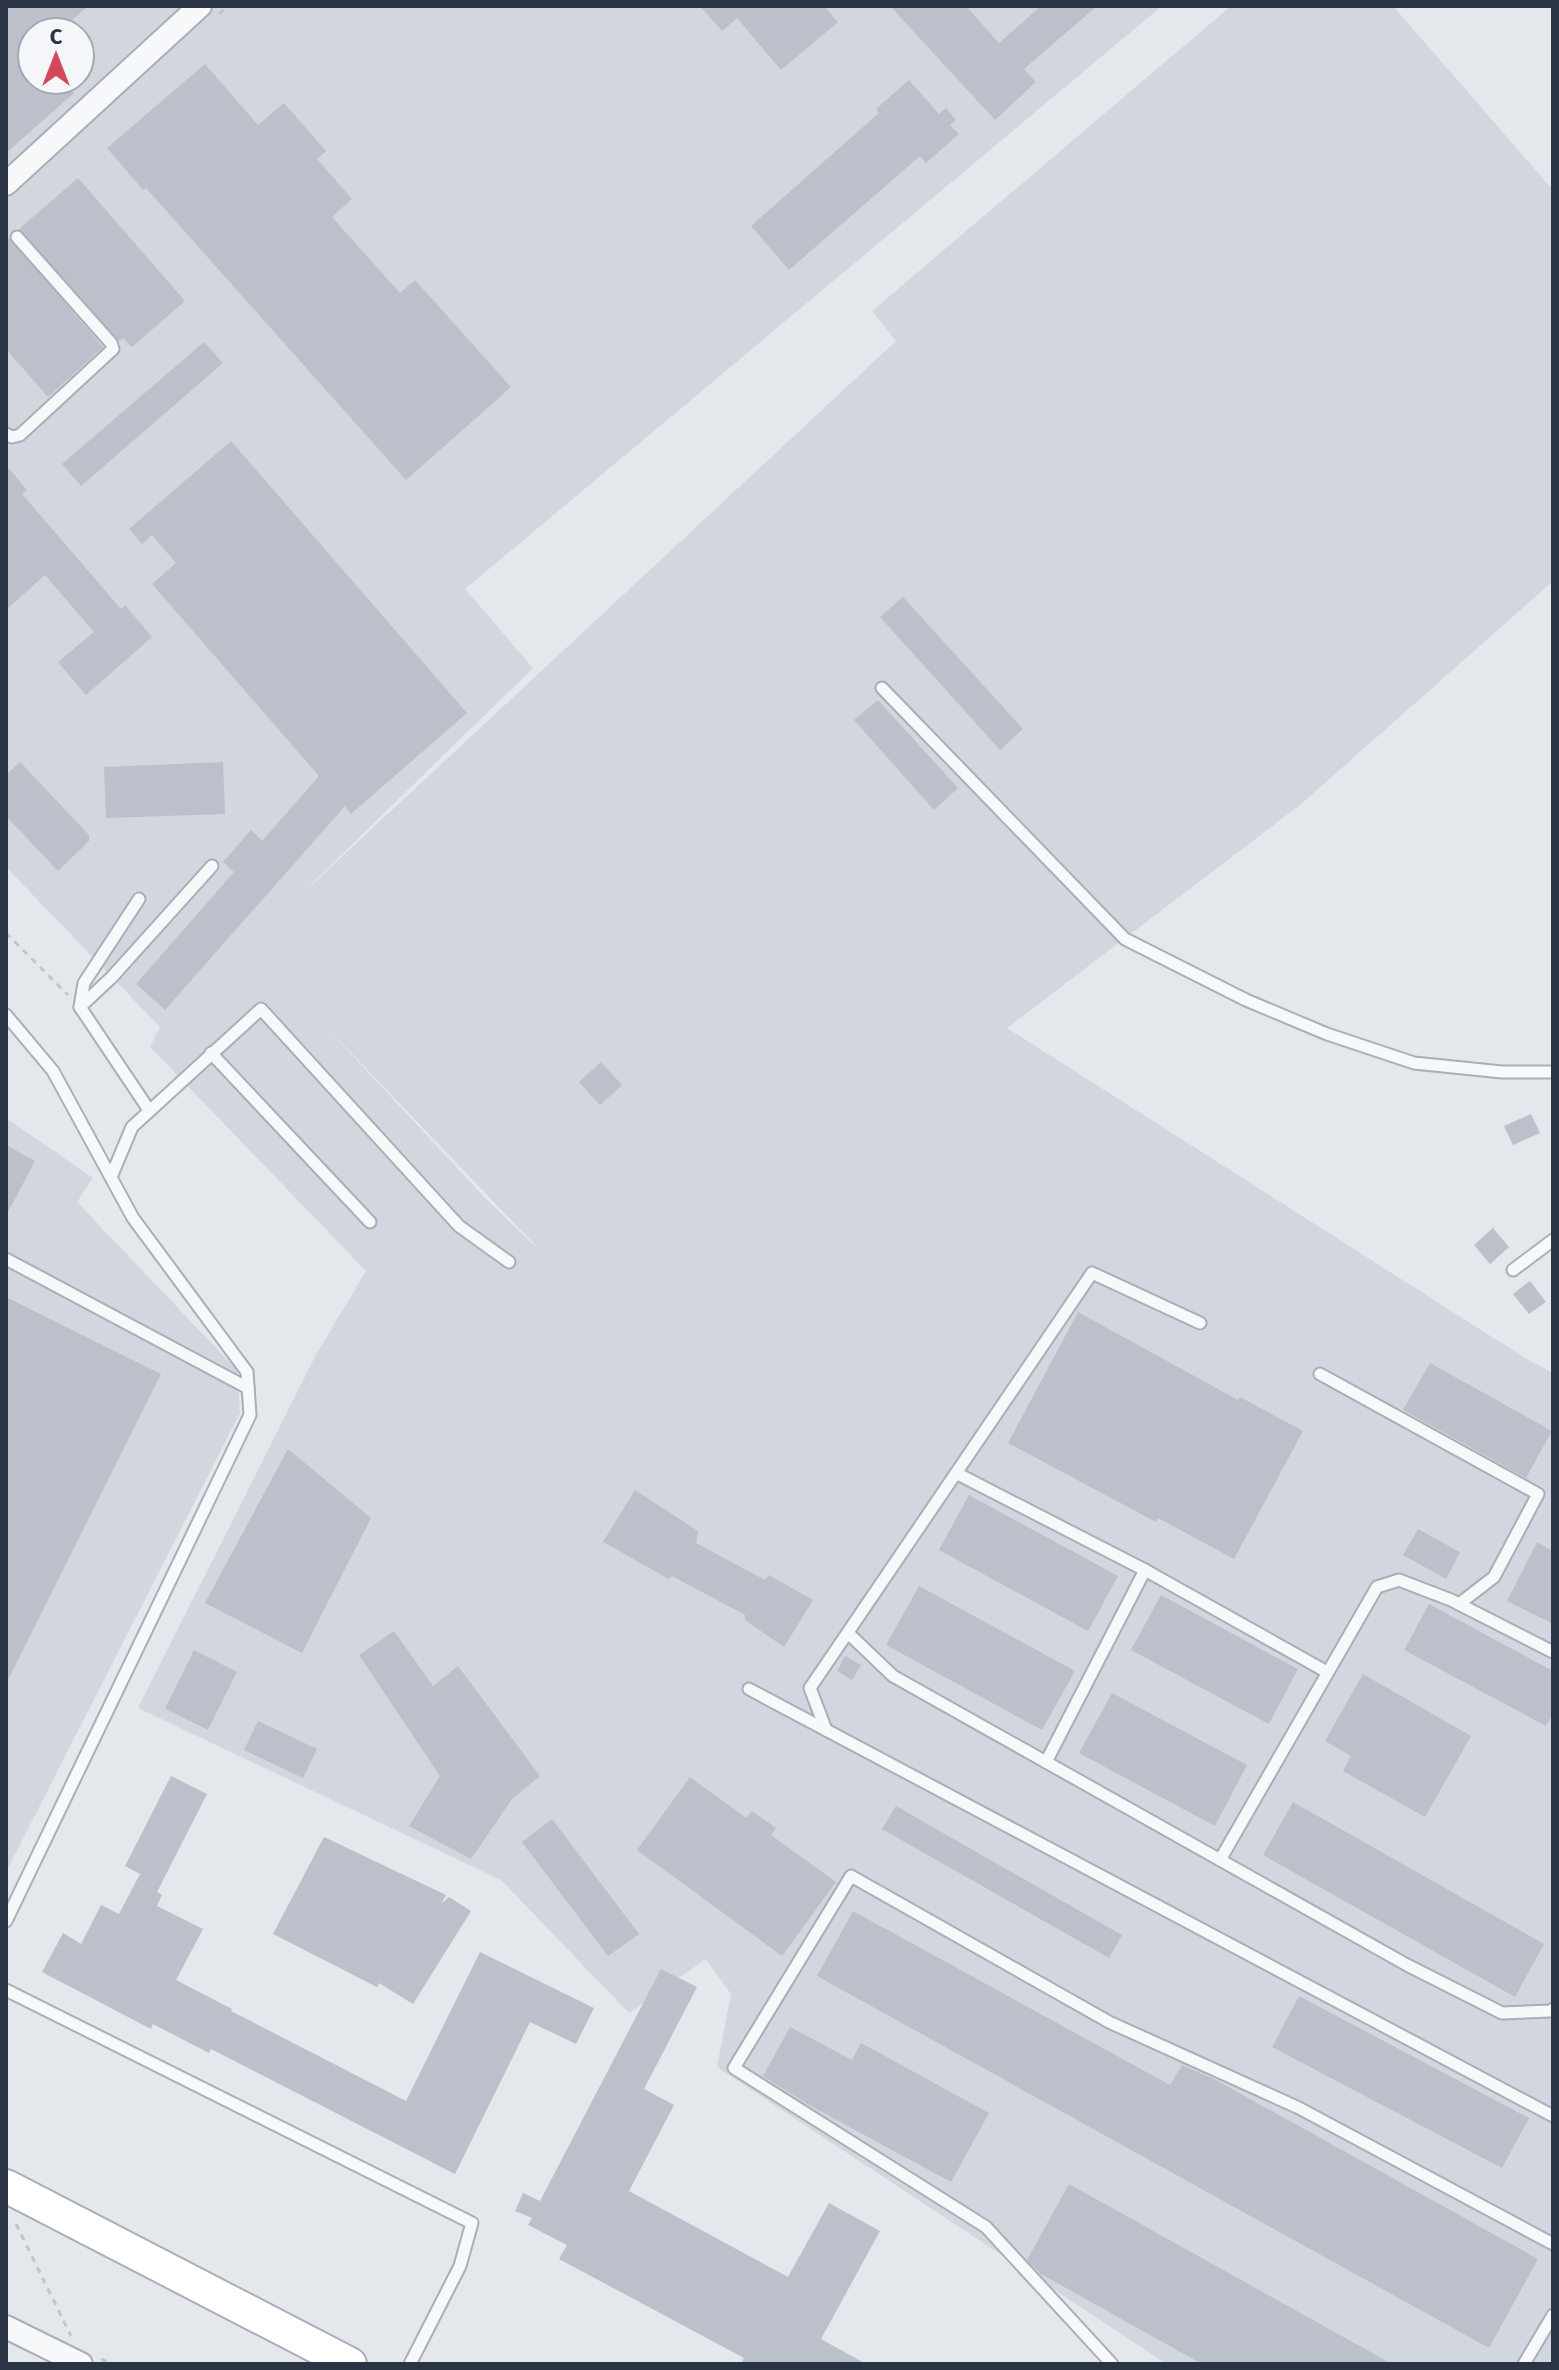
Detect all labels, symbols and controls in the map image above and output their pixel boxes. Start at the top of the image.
north arrow [16,16,96,96]
text: С [50,23,63,50]

